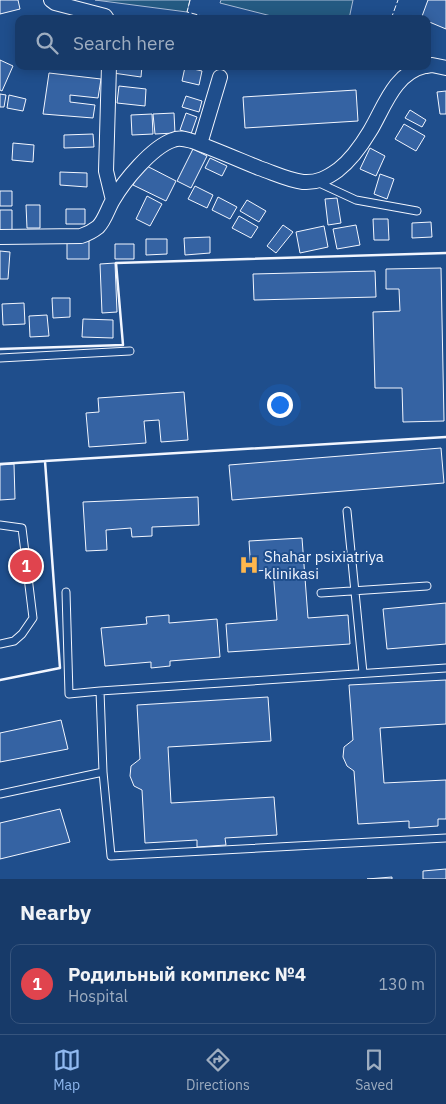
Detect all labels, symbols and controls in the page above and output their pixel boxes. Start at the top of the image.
search box [15,15,431,70]
icon: search [33,29,61,57]
text: Search here [73,31,175,55]
your location [267,392,293,418]
pin: 1 [10,547,42,585]
place label: Shahar psixiatriya klinikasi [264,547,384,583]
hospital icon: Shahar psixiatriya klinikasi [238,554,260,576]
text: Nearby [20,898,91,926]
text: Родильный комплекс №4 [68,962,306,986]
text: 1 [32,974,42,994]
text: 130 m [378,974,425,994]
text: Hospital [68,986,128,1006]
tab: Map [53,1046,81,1094]
tab: Directions [186,1046,250,1094]
tab: Saved [355,1046,393,1094]

